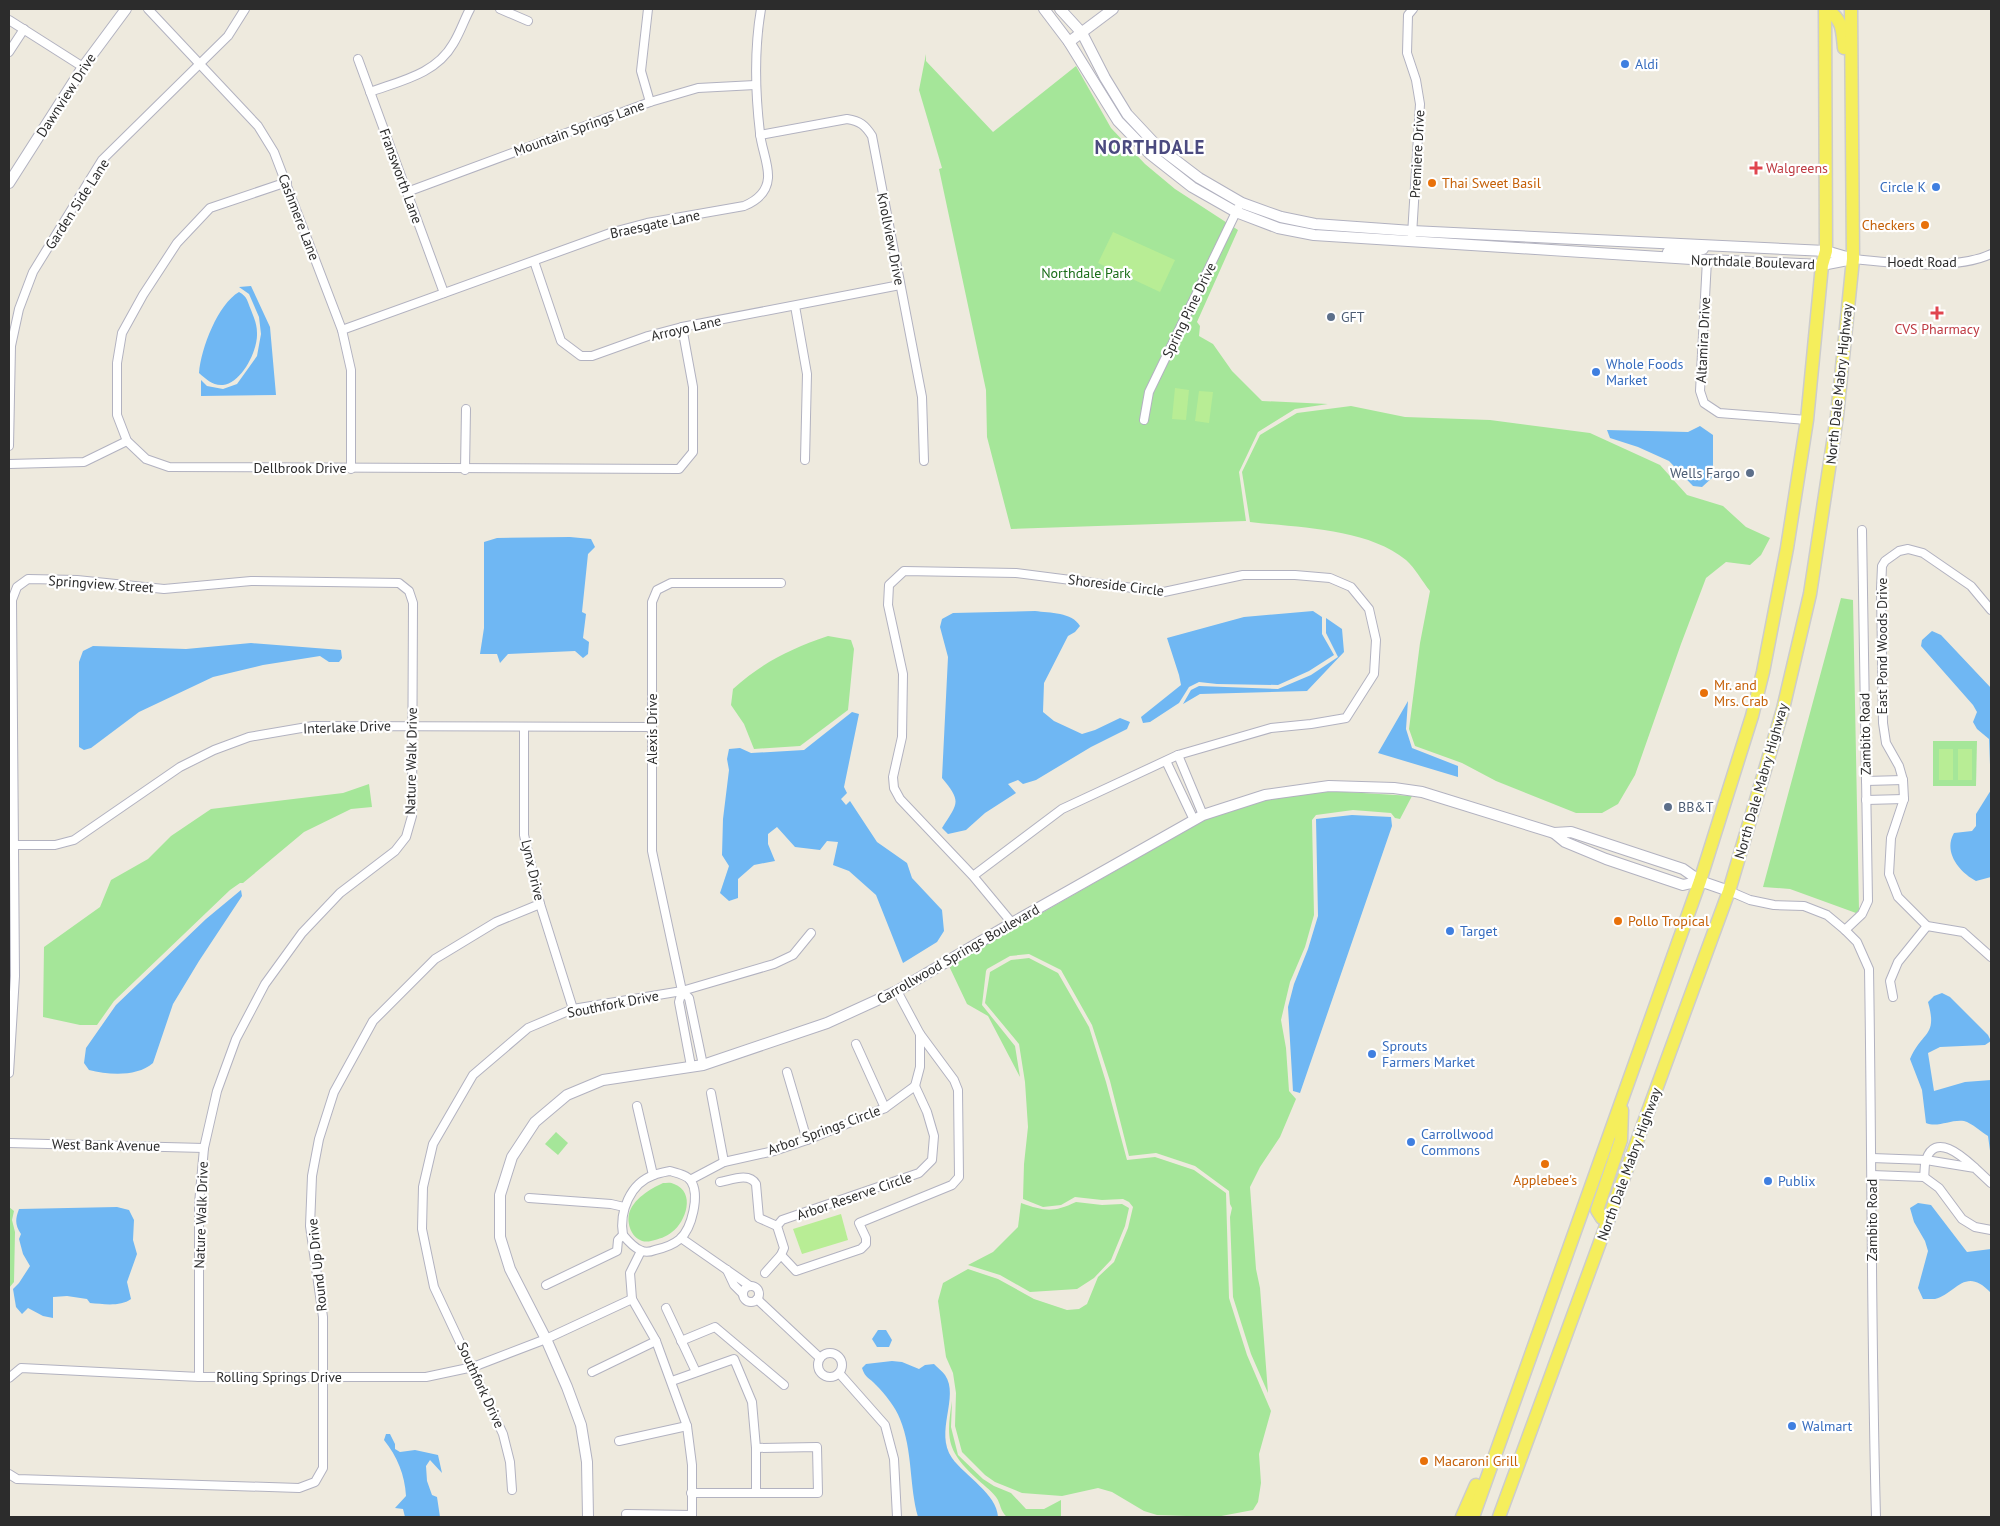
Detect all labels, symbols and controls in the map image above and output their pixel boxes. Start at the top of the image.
street label: Dawnview Drive [32,50,100,140]
place label: Aldi [1635,55,1659,73]
marker: Aldi [1619,58,1631,70]
street label: Mountain Springs Lane [511,96,647,160]
street label: Premiere Drive [1406,109,1428,199]
street label: Fransworth Lane [375,126,427,226]
district label: NORTHDALE [1095,135,1205,159]
street label: Garden Side Lane [41,155,113,253]
place label: Walgreens [1766,159,1828,177]
marker: Walgreens [1750,162,1762,174]
street label: Cashmere Lane [274,171,324,263]
place label: Thai Sweet Basil [1442,174,1541,192]
marker: Thai Sweet Basil [1426,177,1438,189]
place label: Circle K [1880,178,1926,196]
marker: Circle K [1930,181,1942,193]
street label: Knollview Drive [873,191,909,287]
street label: Braesgate Lane [608,206,702,242]
place label: Checkers [1862,216,1915,234]
marker: Checkers [1919,219,1931,231]
street label: Northdale Boulevard [1691,251,1815,273]
street label: Hoedt Road [1887,253,1957,271]
street label: Spring Pine Drive [1158,259,1220,361]
park label: Northdale Park [1041,264,1131,282]
street label: Altamira Drive [1692,297,1714,383]
street label: North Dale Mabry Highway [1822,302,1856,465]
marker: CVS Pharmacy [1931,307,1943,319]
place label: GFT [1341,308,1365,326]
street label: Arroyo Lane [649,311,723,345]
marker: GFT [1325,311,1337,323]
place label: CVS Pharmacy [1895,320,1980,338]
place label: Whole Foods Market [1606,355,1683,389]
marker: Whole Foods Market [1590,366,1602,378]
street label: Dellbrook Drive [253,459,347,477]
place label: Wells Fargo [1670,464,1740,482]
marker: Wells Fargo [1744,467,1756,479]
street label: Shoreside Circle [1067,570,1165,600]
street label: Springview Street [48,571,155,597]
street label: East Pond Woods Drive [1873,578,1891,714]
place label: Mr. and Mrs. Crab [1714,676,1768,710]
marker: Mr. and Mrs. Crab [1698,687,1710,699]
street label: Alexis Drive [643,693,661,765]
street label: Zambito Road [1855,693,1875,775]
street label: North Dale Mabry Highway [1730,700,1792,861]
street label: Nature Walk Drive [401,707,421,815]
street label: Interlake Drive [303,716,391,738]
place label: BB&T [1678,798,1714,816]
marker: BB&T [1662,801,1674,813]
street label: Lynx Drive [517,838,549,902]
street label: Carrollwood Springs Boulevard [874,900,1042,1008]
place label: Pollo Tropical [1628,912,1709,930]
marker: Pollo Tropical [1612,915,1624,927]
place label: Target [1460,922,1498,940]
marker: Target [1444,925,1456,937]
street label: Southfork Drive [566,986,660,1022]
place label: Sprouts Farmers Market [1382,1037,1475,1071]
marker: Sprouts Farmers Market [1366,1048,1378,1060]
street label: North Dale Mabry Highway [1593,1085,1665,1243]
street label: Arbor Springs Circle [765,1101,883,1159]
place label: Carrollwood Commons [1421,1125,1494,1159]
street label: West Bank Avenue [52,1135,160,1155]
marker: Carrollwood Commons [1405,1136,1417,1148]
marker: Applebee's [1539,1158,1551,1170]
street label: Nature Walk Drive [190,1161,212,1269]
street label: Arbor Reserve Circle [794,1168,914,1224]
place label: Applebee's [1513,1171,1577,1189]
place label: Publix [1778,1172,1816,1190]
marker: Publix [1762,1175,1774,1187]
street label: Zambito Road [1863,1179,1881,1261]
street label: Round Up Drive [303,1218,331,1312]
street label: Southfork Drive [453,1339,509,1431]
street label: Rolling Springs Drive [216,1368,342,1386]
place label: Walmart [1802,1417,1853,1435]
marker: Walmart [1786,1420,1798,1432]
place label: Macaroni Grill [1434,1452,1518,1470]
marker: Macaroni Grill [1418,1455,1430,1467]

